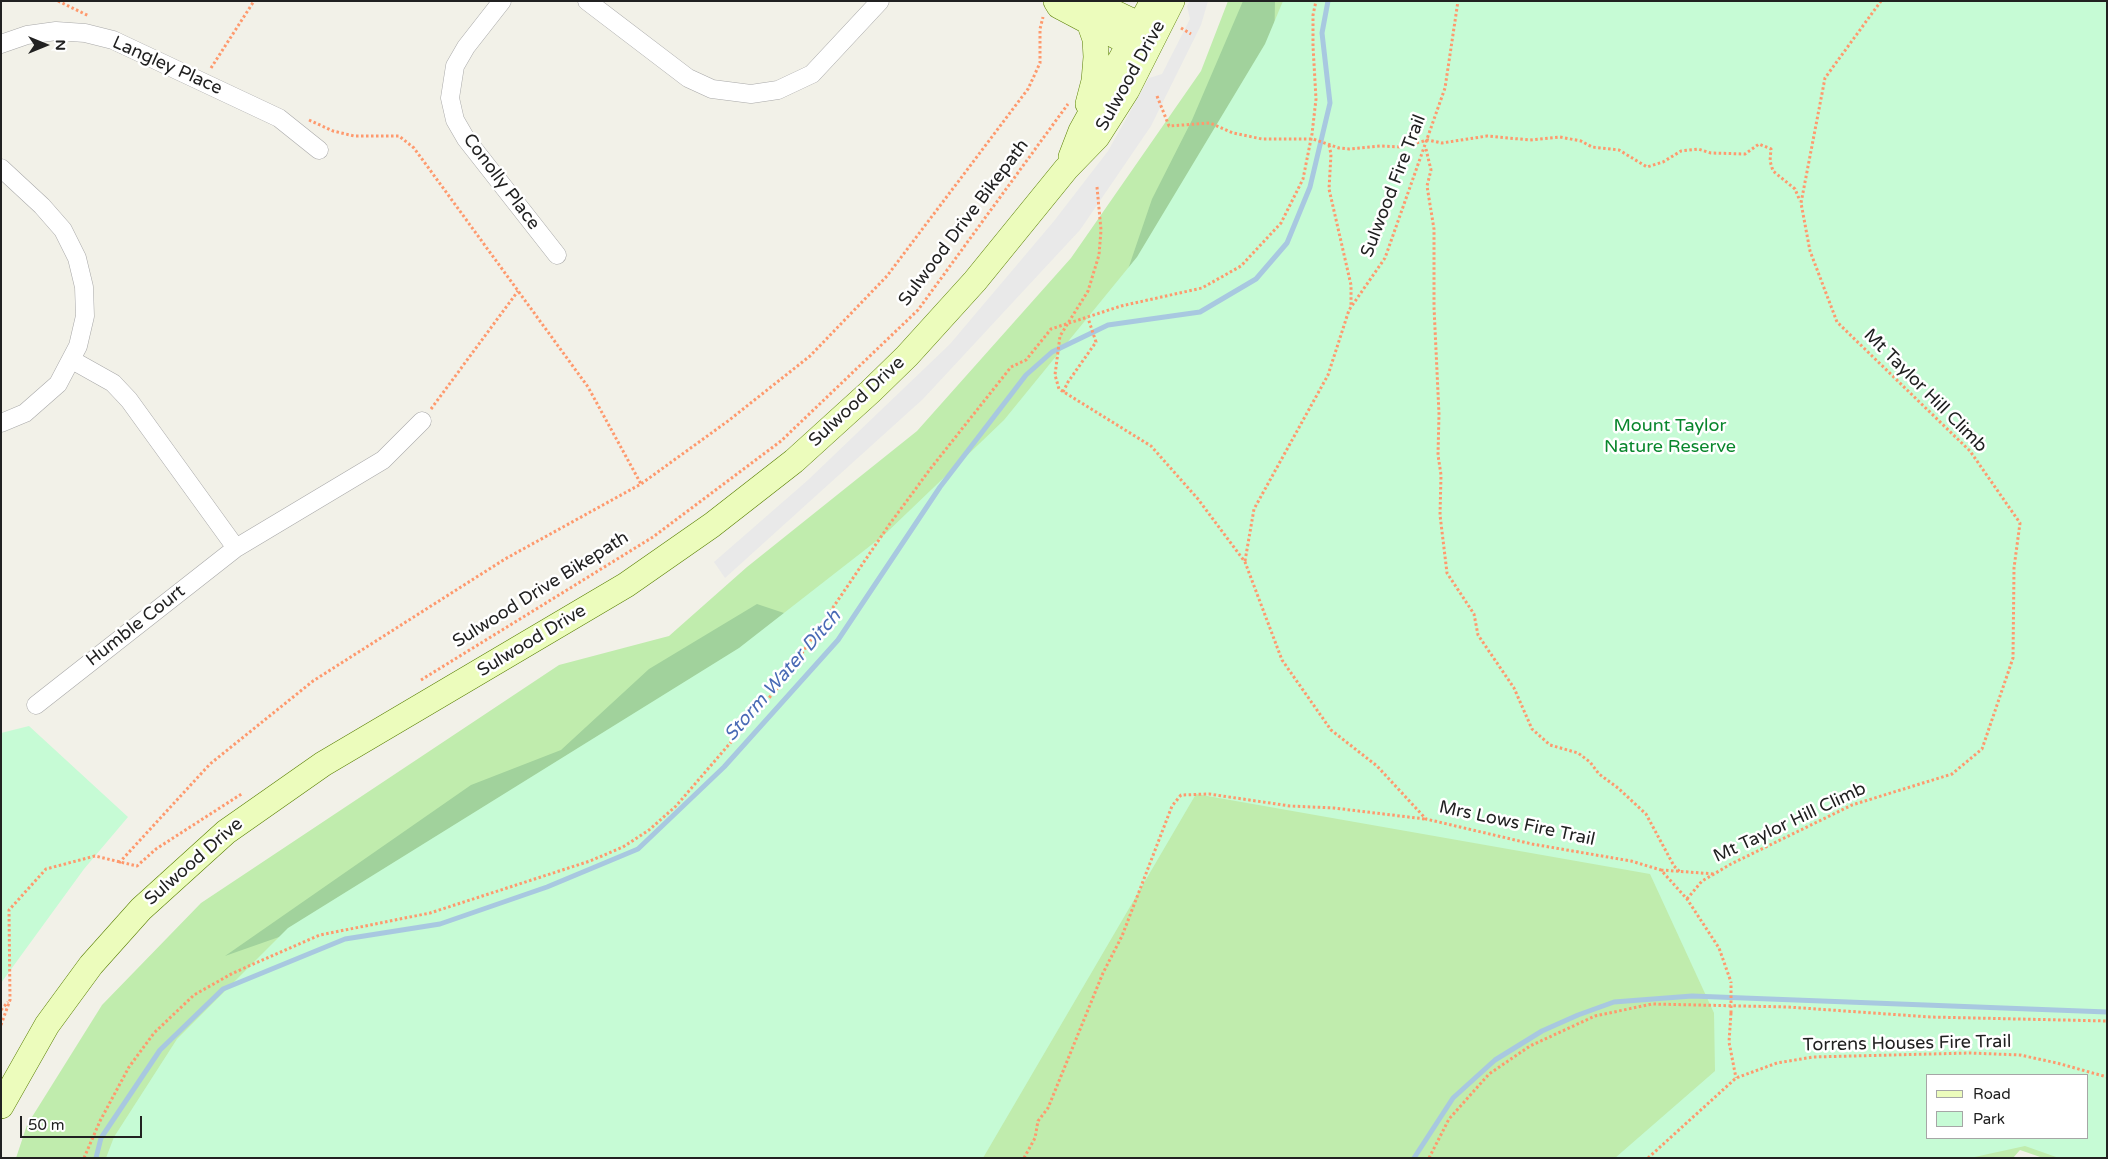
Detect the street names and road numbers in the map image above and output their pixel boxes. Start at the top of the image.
street label: Sulwood Drive [1092,17,1170,135]
street label: Langley Place [109,32,225,100]
street label: Sulwood Fire Trail [1357,112,1431,260]
street label: Conolly Place [458,130,544,234]
street label: Sulwood Drive Bikepath [894,135,1034,311]
street label: Mt Taylor Hill Climb [1859,325,1991,457]
street label: Sulwood Drive [805,352,909,452]
street label: Sulwood Drive Bikepath [449,527,633,653]
street label: Humble Court [82,581,190,671]
street label: Sulwood Drive [474,600,590,682]
street label: Mt Taylor Hill Climb [1710,778,1870,868]
street label: Mrs Lows Fire Trail [1437,797,1597,851]
street label: Sulwood Drive [141,814,247,910]
street label: Torrens Houses Fire Trail [1802,1031,2012,1057]

